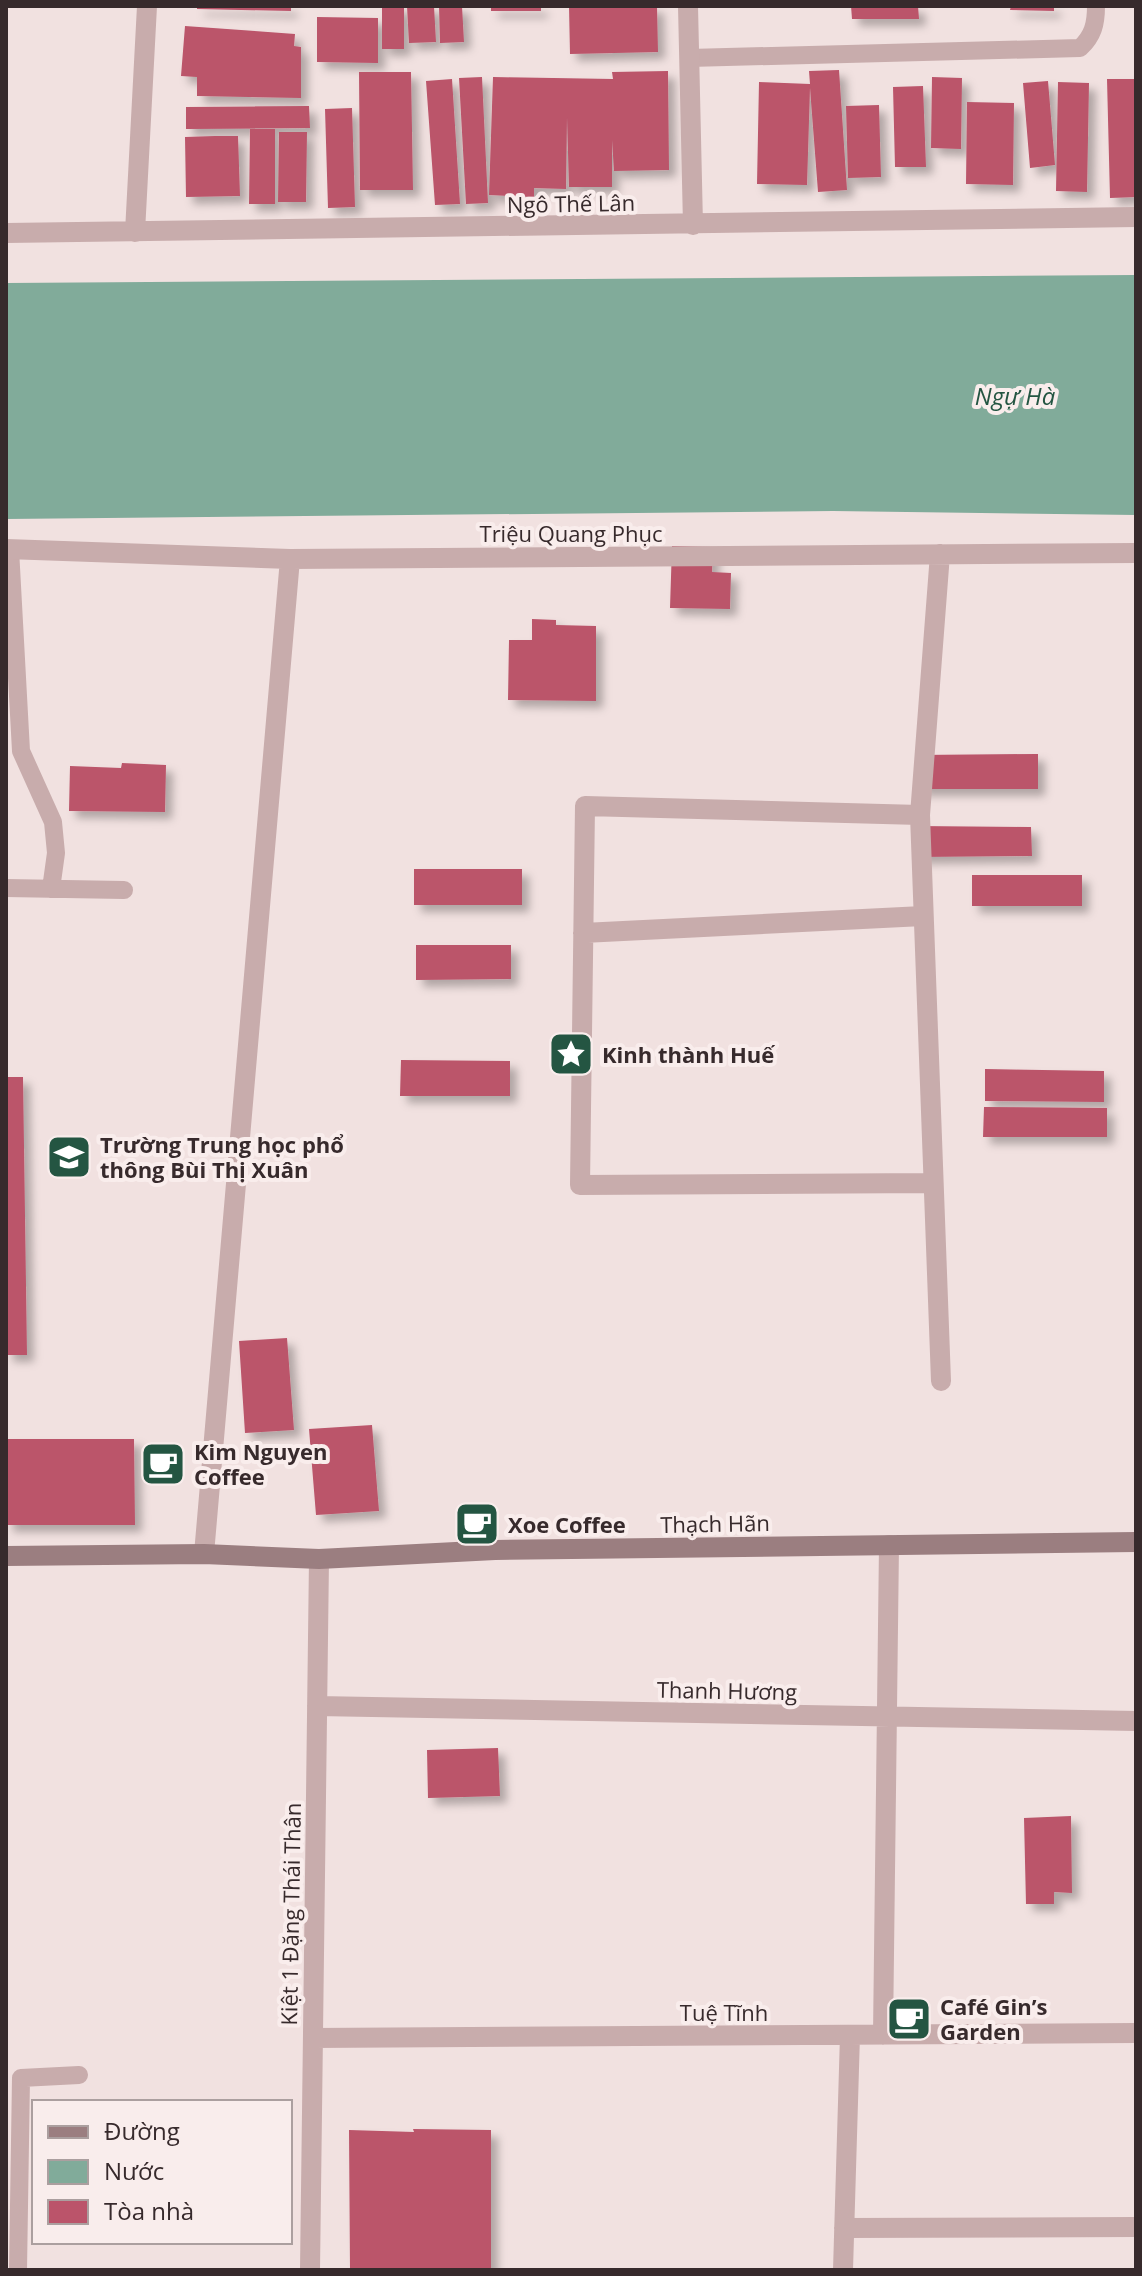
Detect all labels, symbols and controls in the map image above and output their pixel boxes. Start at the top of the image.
street label: Ngô Thế Lân [507,187,635,219]
water label: Ngự Hà [975,379,1056,412]
street label: Triệu Quang Phục [480,518,662,548]
place icon: Kinh thành Huế [547,1030,595,1078]
place label: Kinh thành Huế [602,1039,775,1069]
place label: Trường Trung học phổ thông Bùi Thị Xuân [100,1129,344,1184]
school or university icon: Trường Trung học phổ thông Bùi Thị Xuân [45,1133,93,1181]
place label: Kim Nguyen Coffee [194,1436,327,1491]
cafe icon: Kim Nguyen Coffee [139,1440,187,1488]
cafe icon: Xoe Coffee [453,1500,501,1548]
street label: Thạch Hãn [660,1507,770,1539]
place label: Xoe Coffee [508,1509,626,1539]
street label: Thanh Hương [657,1674,797,1706]
street label: Kiệt 1 Đặng Thái Thân [273,1802,307,2026]
place label: Café Gin’s Garden [940,1991,1047,2046]
cafe icon: Café Gin’s Garden [885,1995,933,2043]
street label: Tuệ Tĩnh [680,1997,768,2027]
legend [32,2100,292,2244]
text: Đường [104,2114,180,2147]
text: Nước [104,2154,164,2187]
text: Tòa nhà [104,2194,194,2227]

